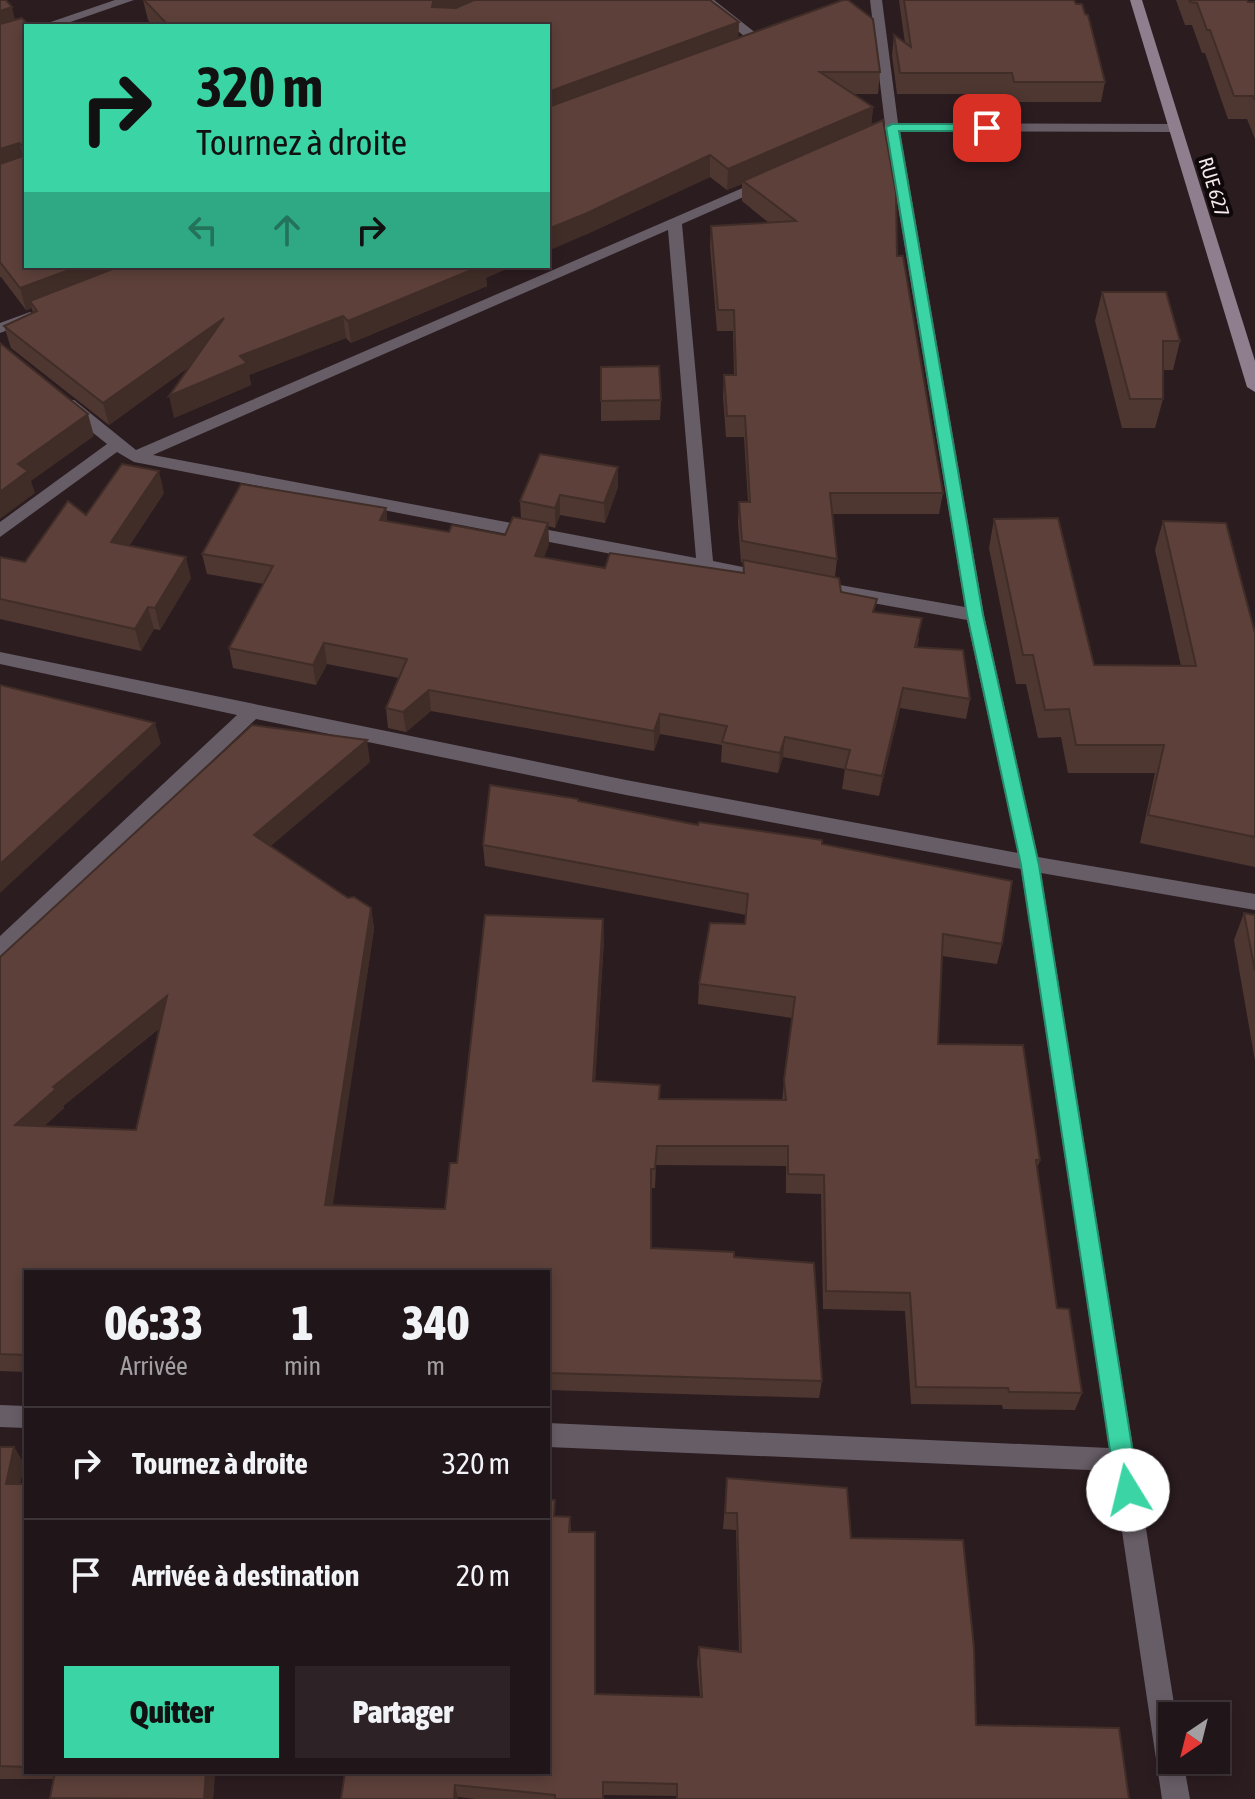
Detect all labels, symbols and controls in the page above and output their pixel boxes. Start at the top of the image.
text: 320 m [196,55,323,119]
icon: right [64,56,168,160]
pin [953,94,1021,162]
icon: arrive [965,106,1009,150]
text: Tournez à droite [196,121,407,163]
street label: RUE 627 [1195,154,1234,220]
icon: left [181,208,225,252]
icon: ahead [265,208,309,252]
icon: right [349,208,393,252]
text: 06:33 [105,1295,203,1350]
text: 1 [291,1295,314,1350]
text: 340 [402,1295,469,1350]
text: Arrivée [120,1351,188,1381]
text: min [284,1351,321,1381]
text: m [426,1351,445,1381]
icon: right [64,1441,108,1485]
text: Tournez à droite [132,1446,308,1480]
text: 320 m [442,1446,510,1480]
position arrow [1086,1448,1170,1532]
icon: arrive [64,1553,108,1597]
text: Arrivée à destination [132,1558,359,1592]
text: 20 m [456,1558,510,1592]
button: Quitter [64,1666,279,1758]
button: Partager [295,1666,510,1758]
north arrow [1158,1702,1230,1774]
map controls [1158,1702,1230,1774]

